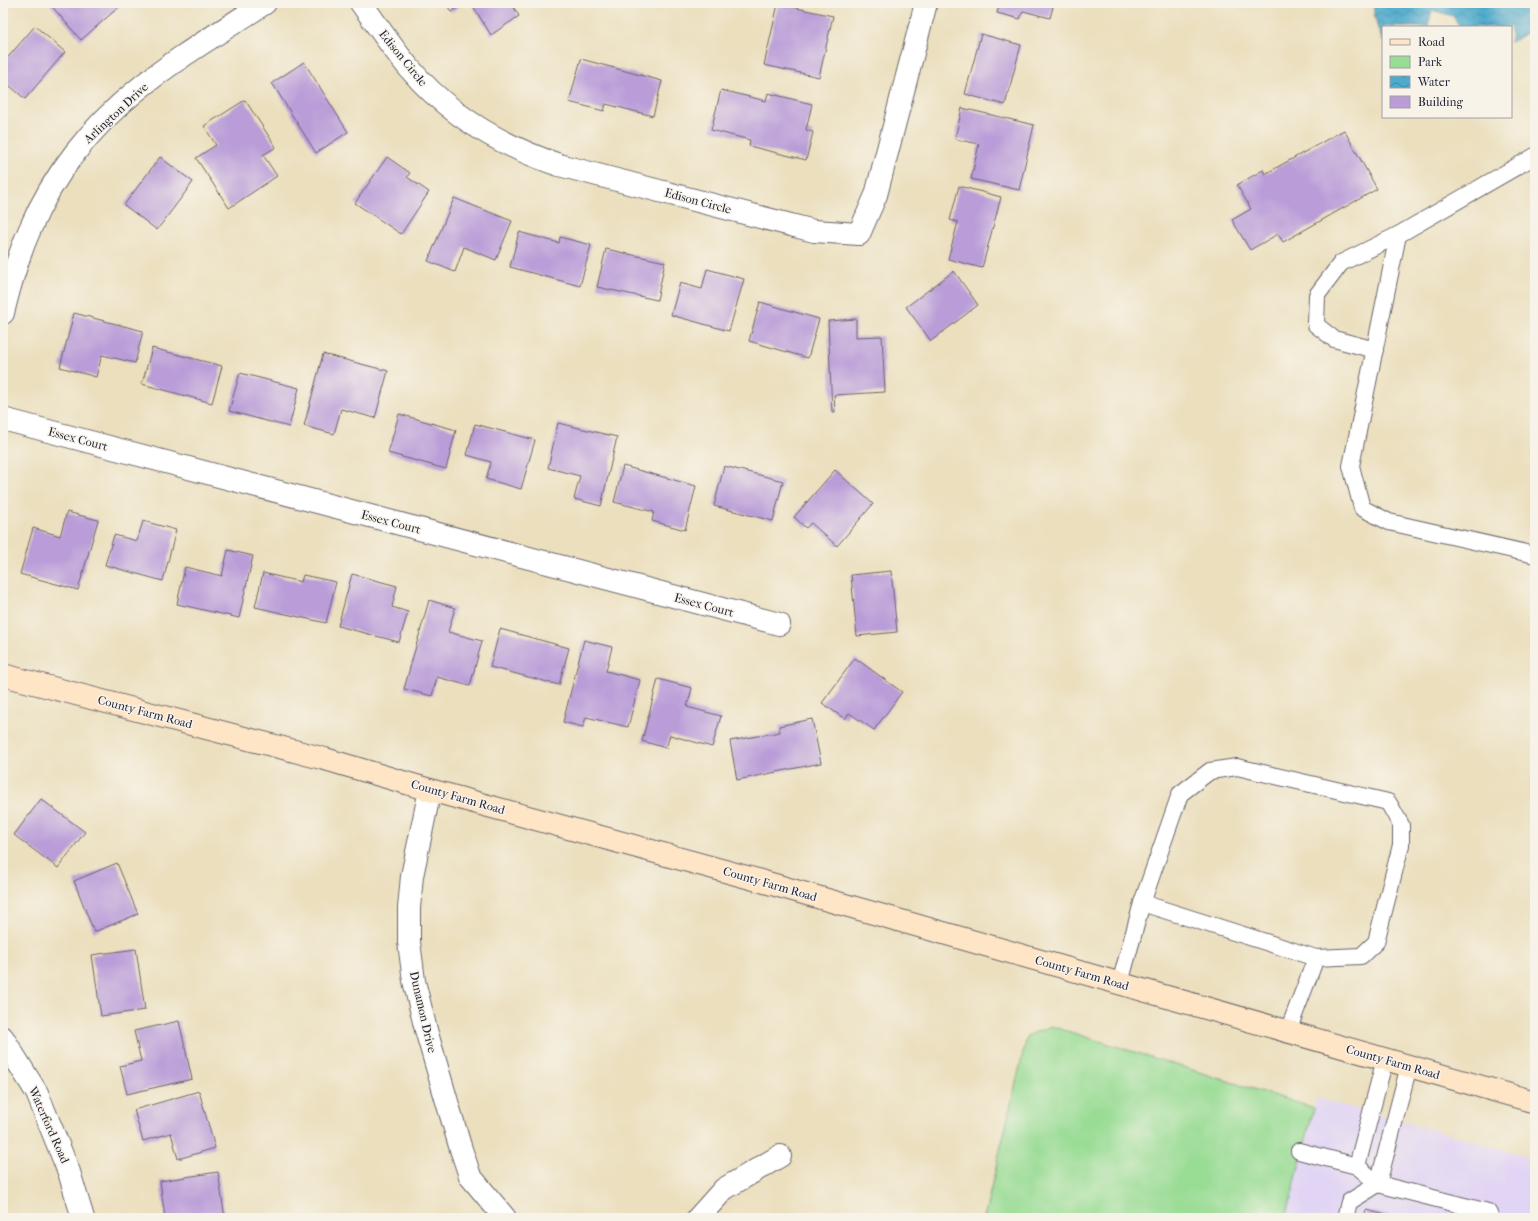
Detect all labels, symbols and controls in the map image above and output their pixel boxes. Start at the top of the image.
legend [1382,26,1512,118]
street label: Edison Circle [376,27,430,89]
text: Road [1418,35,1445,49]
text: Park [1418,55,1443,69]
text: Water [1417,75,1451,89]
street label: Arlington Drive [80,80,151,147]
text: Building [1418,95,1463,109]
street label: Edison Circle [663,185,733,217]
street label: Essex Court [47,424,110,454]
street label: Essex Court [360,507,423,537]
street label: Essex Court [673,590,736,620]
street label: County Farm Road [96,693,194,731]
street label: County Farm Road [409,777,507,817]
street label: County Farm Road [721,864,819,904]
street label: County Farm Road [1033,953,1131,993]
street label: Dunamon Drive [407,970,439,1054]
street label: County Farm Road [1344,1042,1442,1082]
street label: Waterford Road [25,1084,72,1166]

